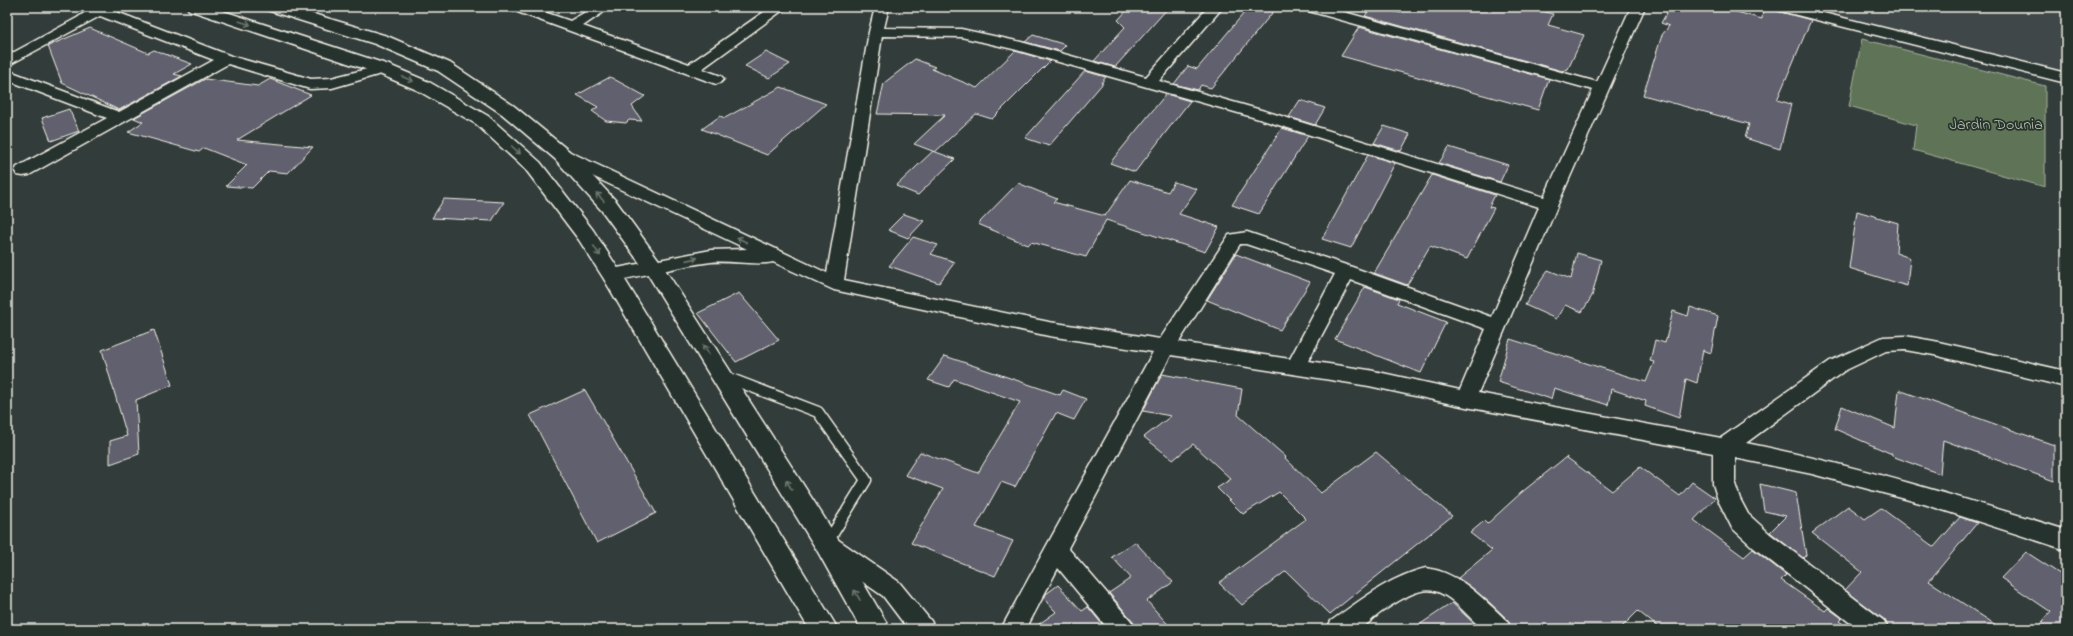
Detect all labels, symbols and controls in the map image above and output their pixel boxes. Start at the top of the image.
one-way arrow [239,20,251,28]
one-way arrow [401,76,413,83]
park label: Jardin Dounia [1949,113,2043,137]
one-way arrow [511,145,521,155]
one-way arrow [595,192,605,202]
one-way arrow [736,236,748,243]
one-way arrow [593,245,601,256]
one-way arrow [685,255,698,262]
one-way arrow [702,345,710,356]
one-way arrow [784,479,792,491]
one-way arrow [852,589,860,601]

